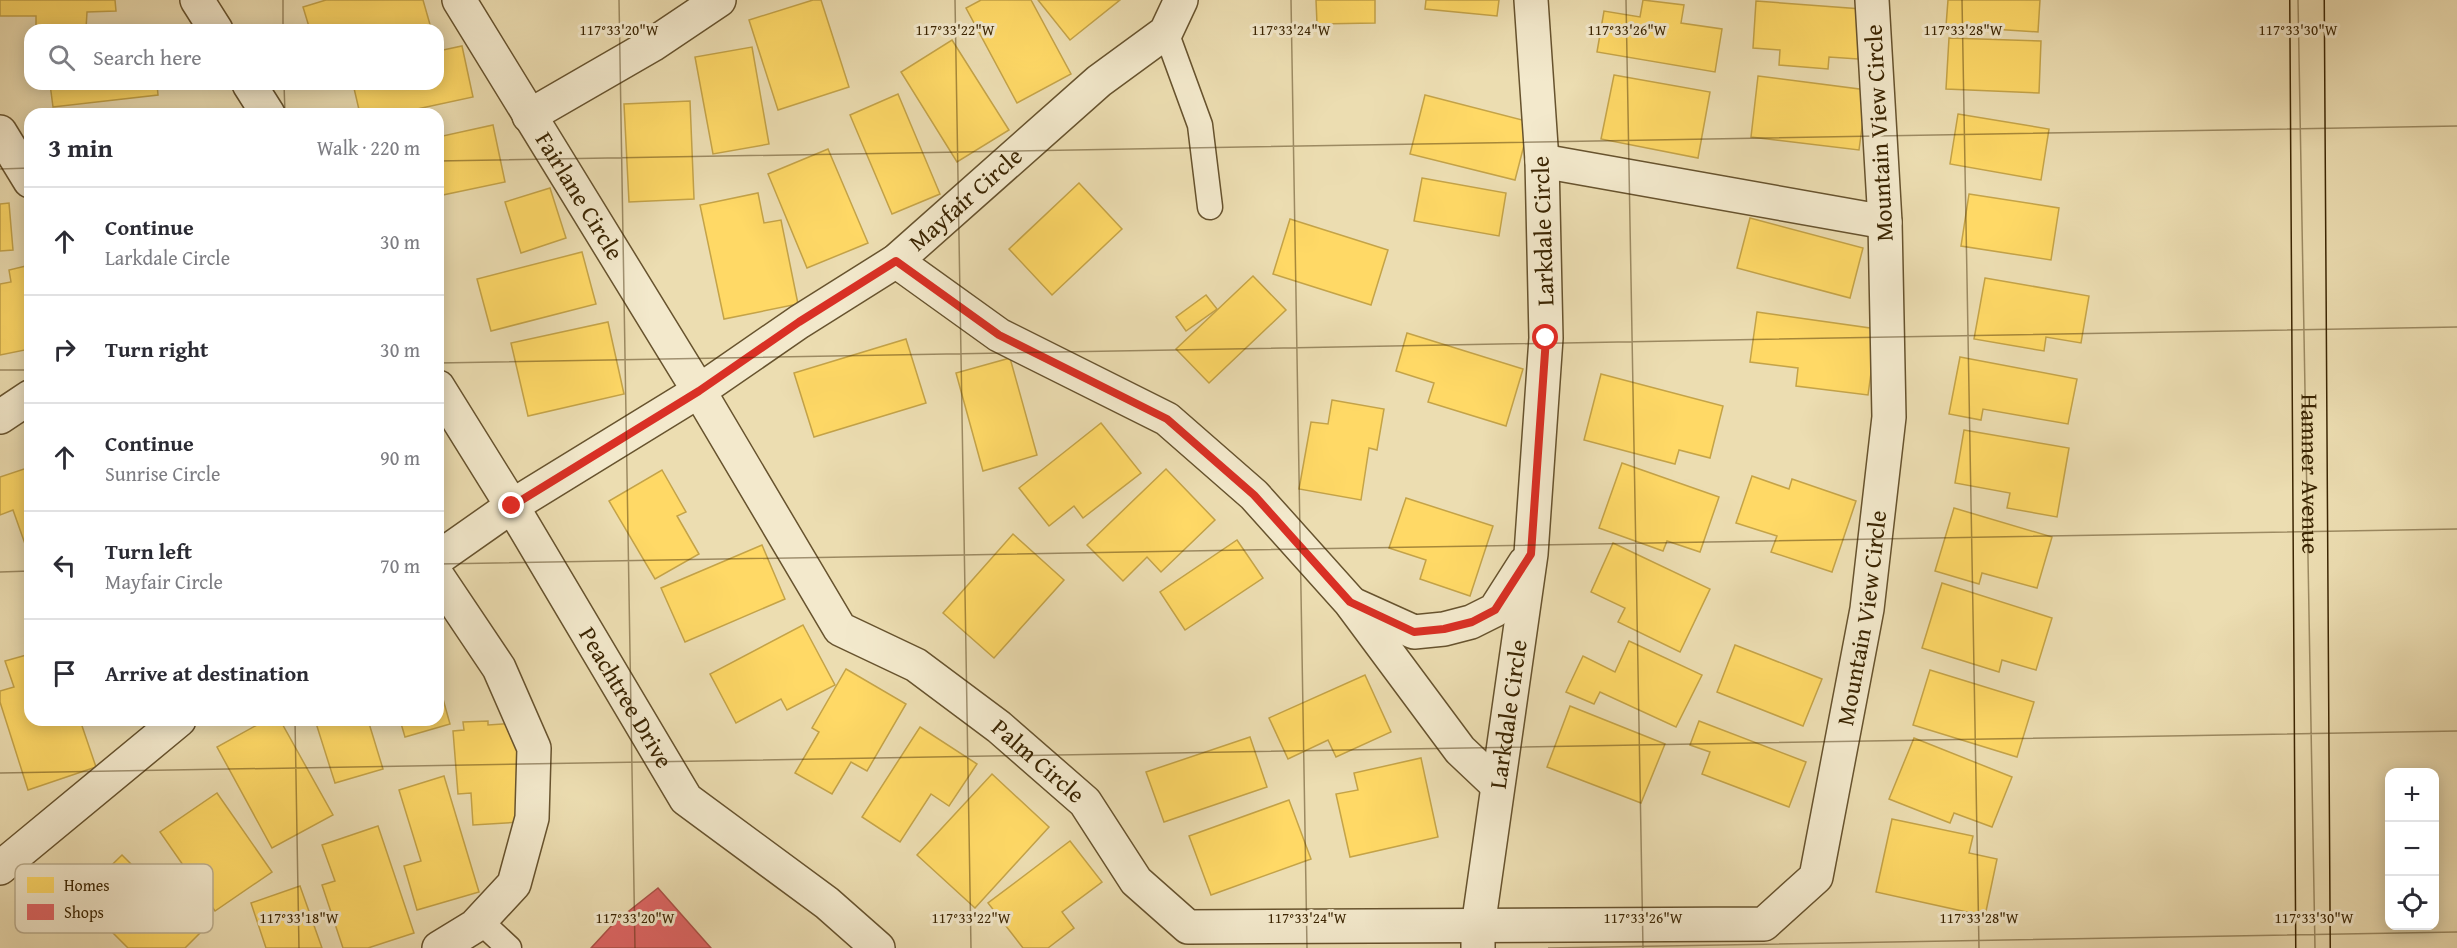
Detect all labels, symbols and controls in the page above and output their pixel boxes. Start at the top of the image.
text: 117°33'20"W [579,19,659,40]
text: 117°33'22"W [915,19,995,40]
text: 117°33'24"W [1251,19,1331,40]
text: 117°33'26"W [1587,19,1667,40]
text: 117°33'28"W [1923,19,2003,40]
text: 117°33'30"W [2258,19,2338,40]
search box [24,24,444,90]
street label: Mountain View Circle [1855,24,1902,242]
icon: search [45,41,78,74]
text: Search here [93,41,202,73]
street label: Fairlane Circle [527,125,632,267]
text: 3 min [48,128,113,167]
text: Walk · 220 m [317,133,420,162]
street label: Mayfair Circle [901,139,1030,259]
street label: Larkdale Circle [1522,155,1563,307]
text: Continue [105,211,194,243]
icon: ahead [48,225,81,258]
text: 30 m [380,227,420,256]
text: Larkdale Circle [105,243,230,272]
route start [1532,324,1558,350]
icon: right [48,333,81,366]
text: Turn right [105,333,208,365]
text: 30 m [380,335,420,364]
street label: Hamner Avenue [2292,394,2329,554]
text: Continue [105,427,194,459]
icon: ahead [48,441,81,474]
text: 90 m [380,443,420,472]
text: Sunrise Circle [105,459,220,488]
route end [498,492,524,518]
street label: Mountain View Circle [1827,508,1895,728]
text: Turn left [105,535,192,567]
icon: left [48,549,81,582]
text: 70 m [380,551,420,580]
text: Mayfair Circle [105,567,223,596]
street label: Peachtree Drive [571,620,682,775]
street label: Larkdale Circle [1480,637,1536,791]
icon: arrive [48,657,81,690]
text: Arrive at destination [105,657,309,689]
street label: Palm Circle [984,710,1093,811]
map controls [2385,768,2439,930]
button: + [2385,768,2439,822]
button: − [2385,822,2439,876]
legend [15,864,213,933]
text: Homes [64,873,110,897]
button: locate [2385,876,2439,930]
text: Shops [64,900,104,924]
text: 117°33'18"W [259,907,339,928]
text: 117°33'20"W [595,907,675,928]
text: 117°33'22"W [931,907,1011,928]
text: 117°33'24"W [1267,907,1347,928]
text: 117°33'26"W [1603,907,1683,928]
text: 117°33'28"W [1939,907,2019,928]
text: 117°33'30"W [2274,907,2354,928]

